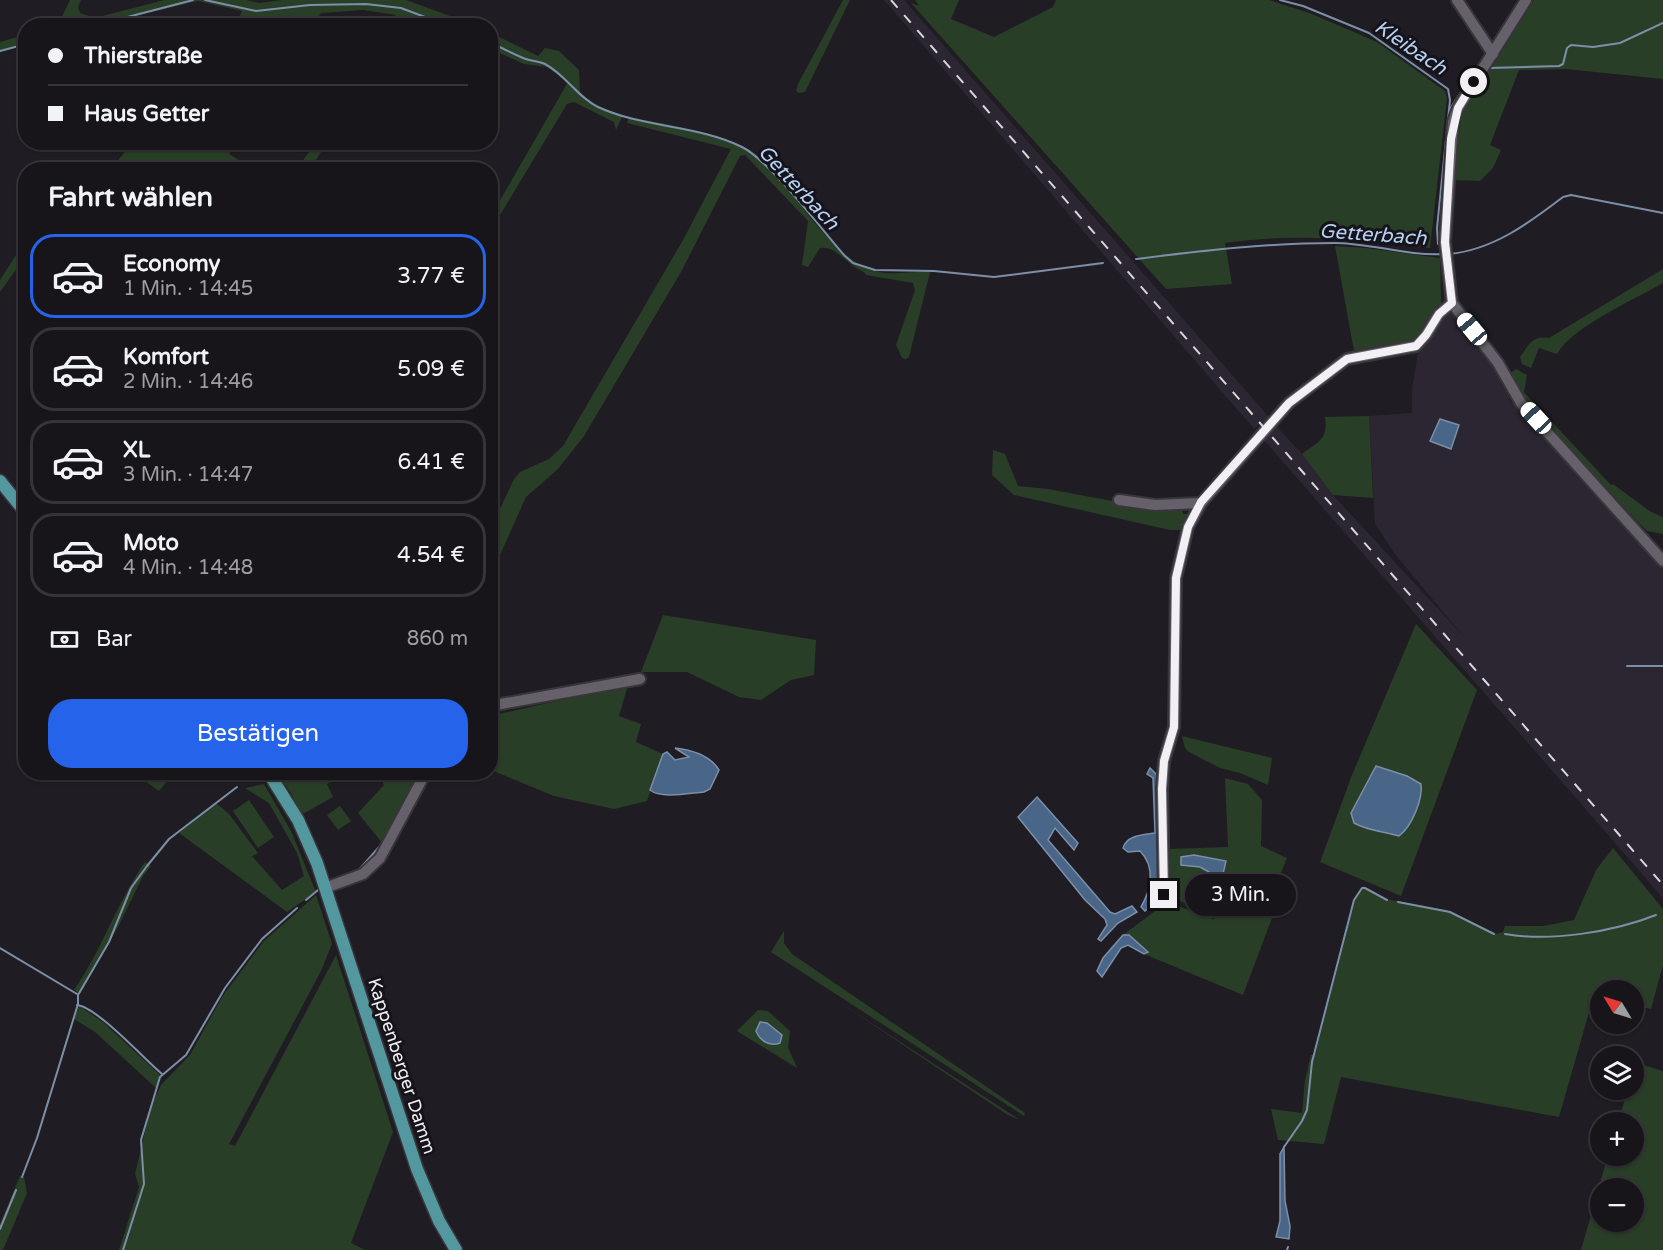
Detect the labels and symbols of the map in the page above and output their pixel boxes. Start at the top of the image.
water label: Kleibach [1370,15,1452,81]
route start [1460,68,1487,95]
water label: Getterbach [753,140,844,236]
water label: Getterbach [1319,219,1428,251]
car [1454,309,1490,349]
car [1517,399,1555,437]
callout: 3 Min. [1185,874,1296,916]
route end [1150,881,1177,908]
street label: Kappenberger Damm [363,975,441,1157]
north arrow [1590,980,1644,1034]

